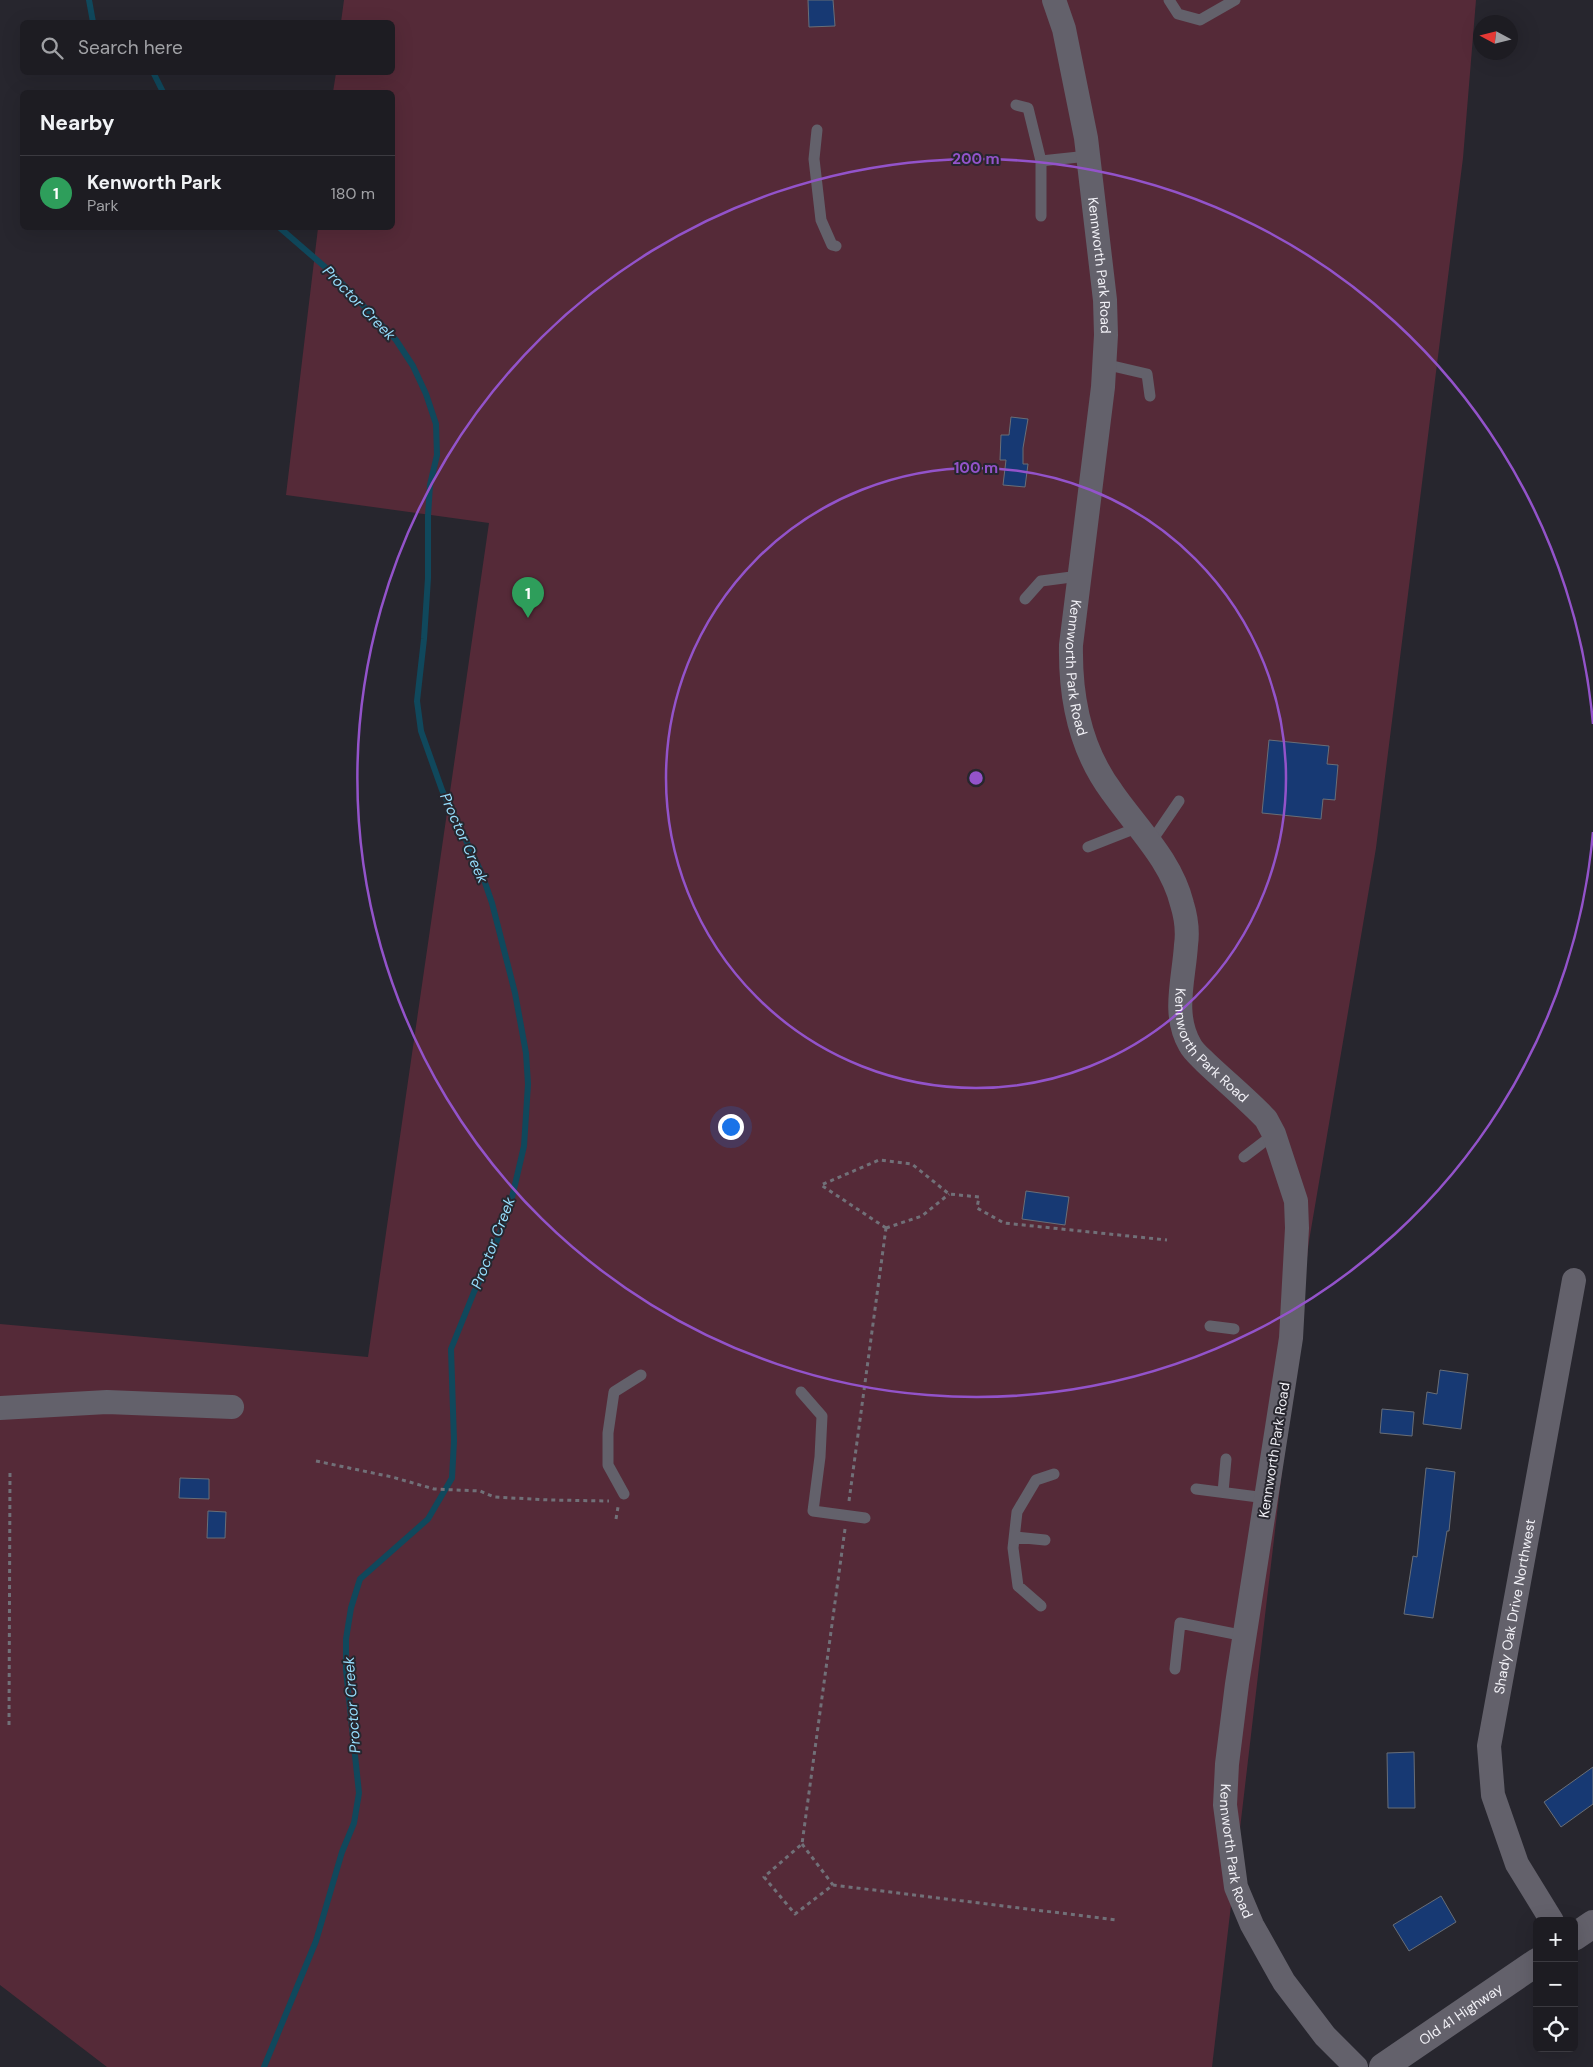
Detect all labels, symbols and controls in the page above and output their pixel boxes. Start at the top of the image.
north arrow [1473,15,1518,60]
search box [20,20,395,75]
icon: search [38,34,66,62]
text: Search here [78,35,183,60]
text: Nearby [40,109,114,137]
text: 200 m [952,149,1000,169]
text: Kenworth Park [87,170,222,195]
text: 1 [53,183,59,204]
text: 180 m [331,183,375,204]
text: Park [87,195,119,216]
street label: Kennworth Park Road [1084,196,1115,334]
water label: Proctor Creek [318,261,400,345]
text: 100 m [954,458,998,478]
pin: 1 [512,577,544,618]
street label: Kennworth Park Road [1062,599,1092,738]
centre of rings [967,769,985,787]
water label: Proctor Creek [435,790,493,887]
street label: Kennworth Park Road [1171,988,1252,1106]
your location [718,1114,744,1140]
water label: Proctor Creek [466,1194,520,1292]
street label: Kennworth Park Road [1254,1381,1294,1519]
street label: Shady Oak Drive Northwest [1490,1517,1539,1695]
water label: Proctor Creek [339,1656,365,1754]
street label: Kennworth Park Road [1216,1783,1257,1921]
map controls [1533,1917,1578,2052]
button: + [1533,1917,1578,1962]
button: − [1533,1962,1578,2007]
street label: Old 41 Highway [1415,1979,1506,2049]
button: locate [1533,2007,1578,2052]

